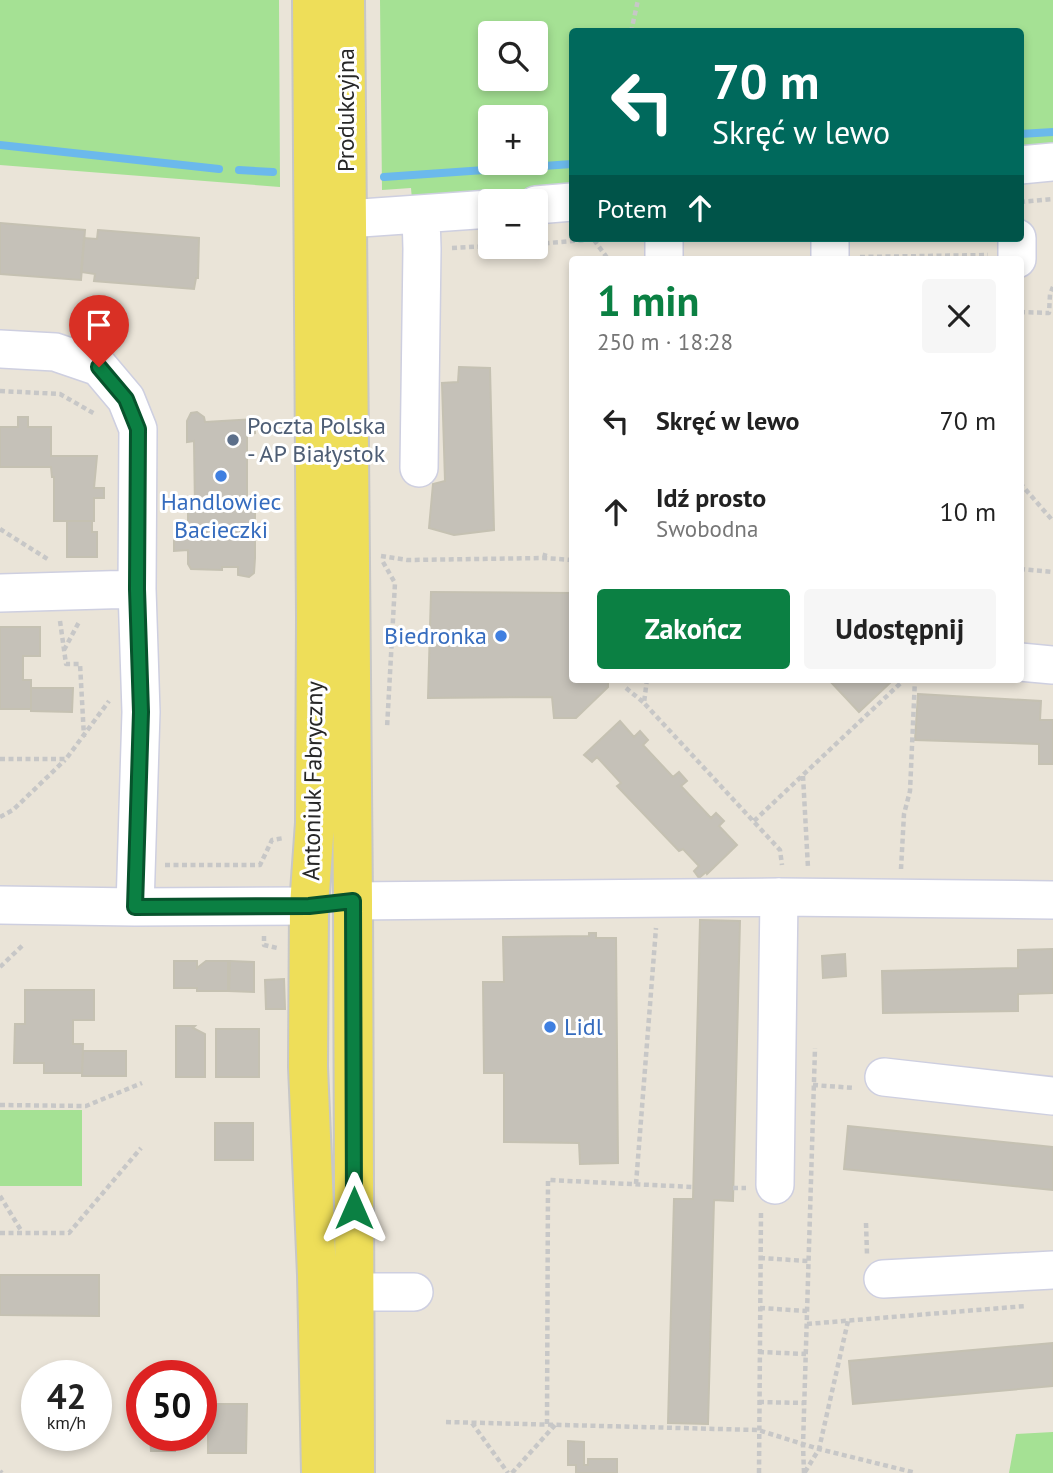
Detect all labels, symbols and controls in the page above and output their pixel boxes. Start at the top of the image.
map controls [478,21,548,259]
button: search [478,21,548,91]
street label: Produkcyjna [330,48,361,172]
text: 70 m [712,49,819,113]
icon: left [597,56,688,147]
button: + [478,105,548,175]
text: Skręć w lewo [712,111,890,153]
button: − [478,189,548,259]
icon: ahead [681,189,719,227]
text: Potem [597,192,667,225]
text: 1 min [597,273,699,328]
button: close [922,279,996,353]
pin [69,295,129,367]
icon: arrive [80,306,118,344]
text: 250 m · 18:28 [597,327,733,356]
icon: left [597,402,635,440]
text: Skręć w lewo [656,404,800,437]
text: 70 m [940,404,996,437]
place label: Poczta Polska - AP Białystok [247,410,386,469]
marker: Poczta Polska - AP Białystok [225,432,241,448]
marker: Handlowiec Bacieczki [213,468,229,484]
text: Idź prosto [656,481,766,514]
place label: Handlowiec Bacieczki [161,486,281,545]
icon: ahead [597,493,635,531]
text: 10 m [940,495,996,528]
text: Swobodna [656,514,758,543]
button: Zakończ [597,589,790,669]
button: Udostępnij [804,589,996,669]
place label: Biedronka [384,620,487,651]
marker: Biedronka [493,628,509,644]
street label: Antoniuk Fabryczny [295,681,330,881]
place label: Lidl [564,1011,603,1042]
marker: Lidl [542,1019,558,1035]
position arrow [317,1171,391,1245]
speed limit sign: 50 [126,1360,217,1451]
text: 42 [47,1373,86,1419]
text: km/h [47,1411,86,1434]

